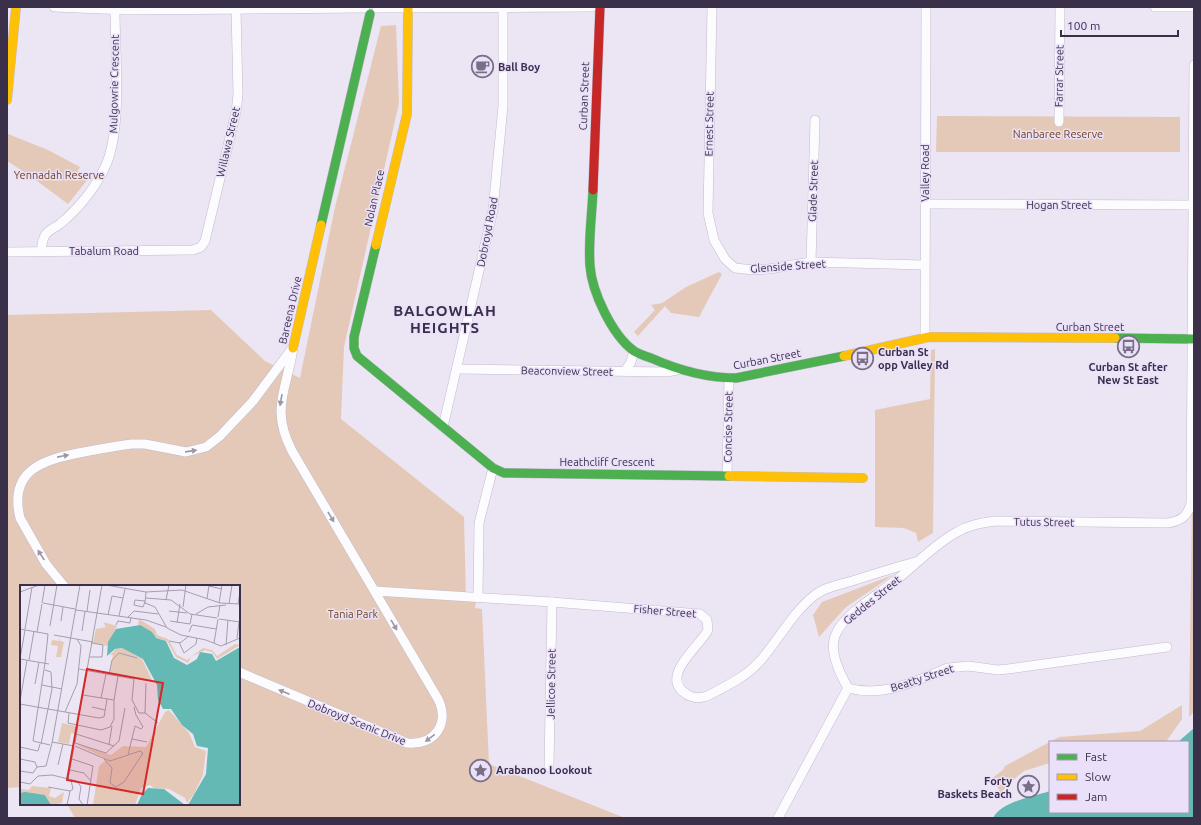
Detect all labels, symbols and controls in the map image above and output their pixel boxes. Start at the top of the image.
scale bar [1061,12,1178,38]
text: 100 m [1067,19,1100,32]
street label: Mulgowrie Crescent [107,34,121,134]
street label: Farrar Street [1052,44,1066,107]
cafe icon: Ball Boy [470,54,496,80]
place label: Ball Boy [498,61,540,73]
street label: Curban Street [577,61,591,131]
street label: Ernest Street [702,91,716,157]
street label: Willawa Street [214,105,242,178]
park label: Nanbaree Reserve [1013,128,1103,140]
street label: Valley Road [919,144,931,202]
street label: Glade Street [806,159,820,222]
street label: Nolan Place [362,168,386,228]
park label: Yennadah Reserve [14,169,104,181]
street label: Dobroyd Road [474,196,500,268]
street label: Hogan Street [1026,199,1092,211]
street label: Tabalum Road [69,245,139,257]
street label: Glenside Street [750,257,827,275]
street label: Bareena Drive [276,275,304,345]
district label: BALGOWLAH HEIGHTS [393,302,497,336]
street label: Curban Street [1056,321,1125,333]
bus stop icon: Curban St after New St East [1115,334,1141,360]
bus stop icon: Curban St opp Valley Rd [850,345,876,371]
street label: Curban Street [732,346,803,371]
place label: Curban St opp Valley Rd [878,346,949,371]
place label: Curban St after New St East [1089,361,1168,386]
street label: Beaconview Street [521,364,614,378]
street label: Concise Street [721,391,735,463]
one-way arrow [278,393,284,406]
one-way arrow [185,448,197,454]
one-way arrow [57,453,69,459]
street label: Heathcliff Crescent [559,456,655,468]
one-way arrow [327,511,334,523]
street label: Tutus Street [1014,515,1075,529]
one-way arrow [37,550,45,560]
street label: Geddes Street [841,573,904,627]
inset map [20,585,240,805]
street label: Fisher Street [633,602,698,620]
park label: Tania Park [328,608,379,620]
one-way arrow [391,619,398,631]
street label: Jellicoe Street [544,648,558,719]
street label: Beatty Street [889,662,956,694]
one-way arrow [279,689,290,695]
street label: Dobroyd Scenic Drive [306,697,408,747]
one-way arrow [425,734,436,742]
legend [1049,741,1189,813]
text: Fast [1085,750,1107,763]
place icon: Arabanoo Lookout [467,757,493,783]
place label: Arabanoo Lookout [496,764,592,776]
text: Slow [1085,770,1111,783]
place icon: Forty Baskets Beach [1015,774,1041,800]
place label: Forty Baskets Beach [937,775,1012,800]
text: Jam [1085,790,1107,803]

